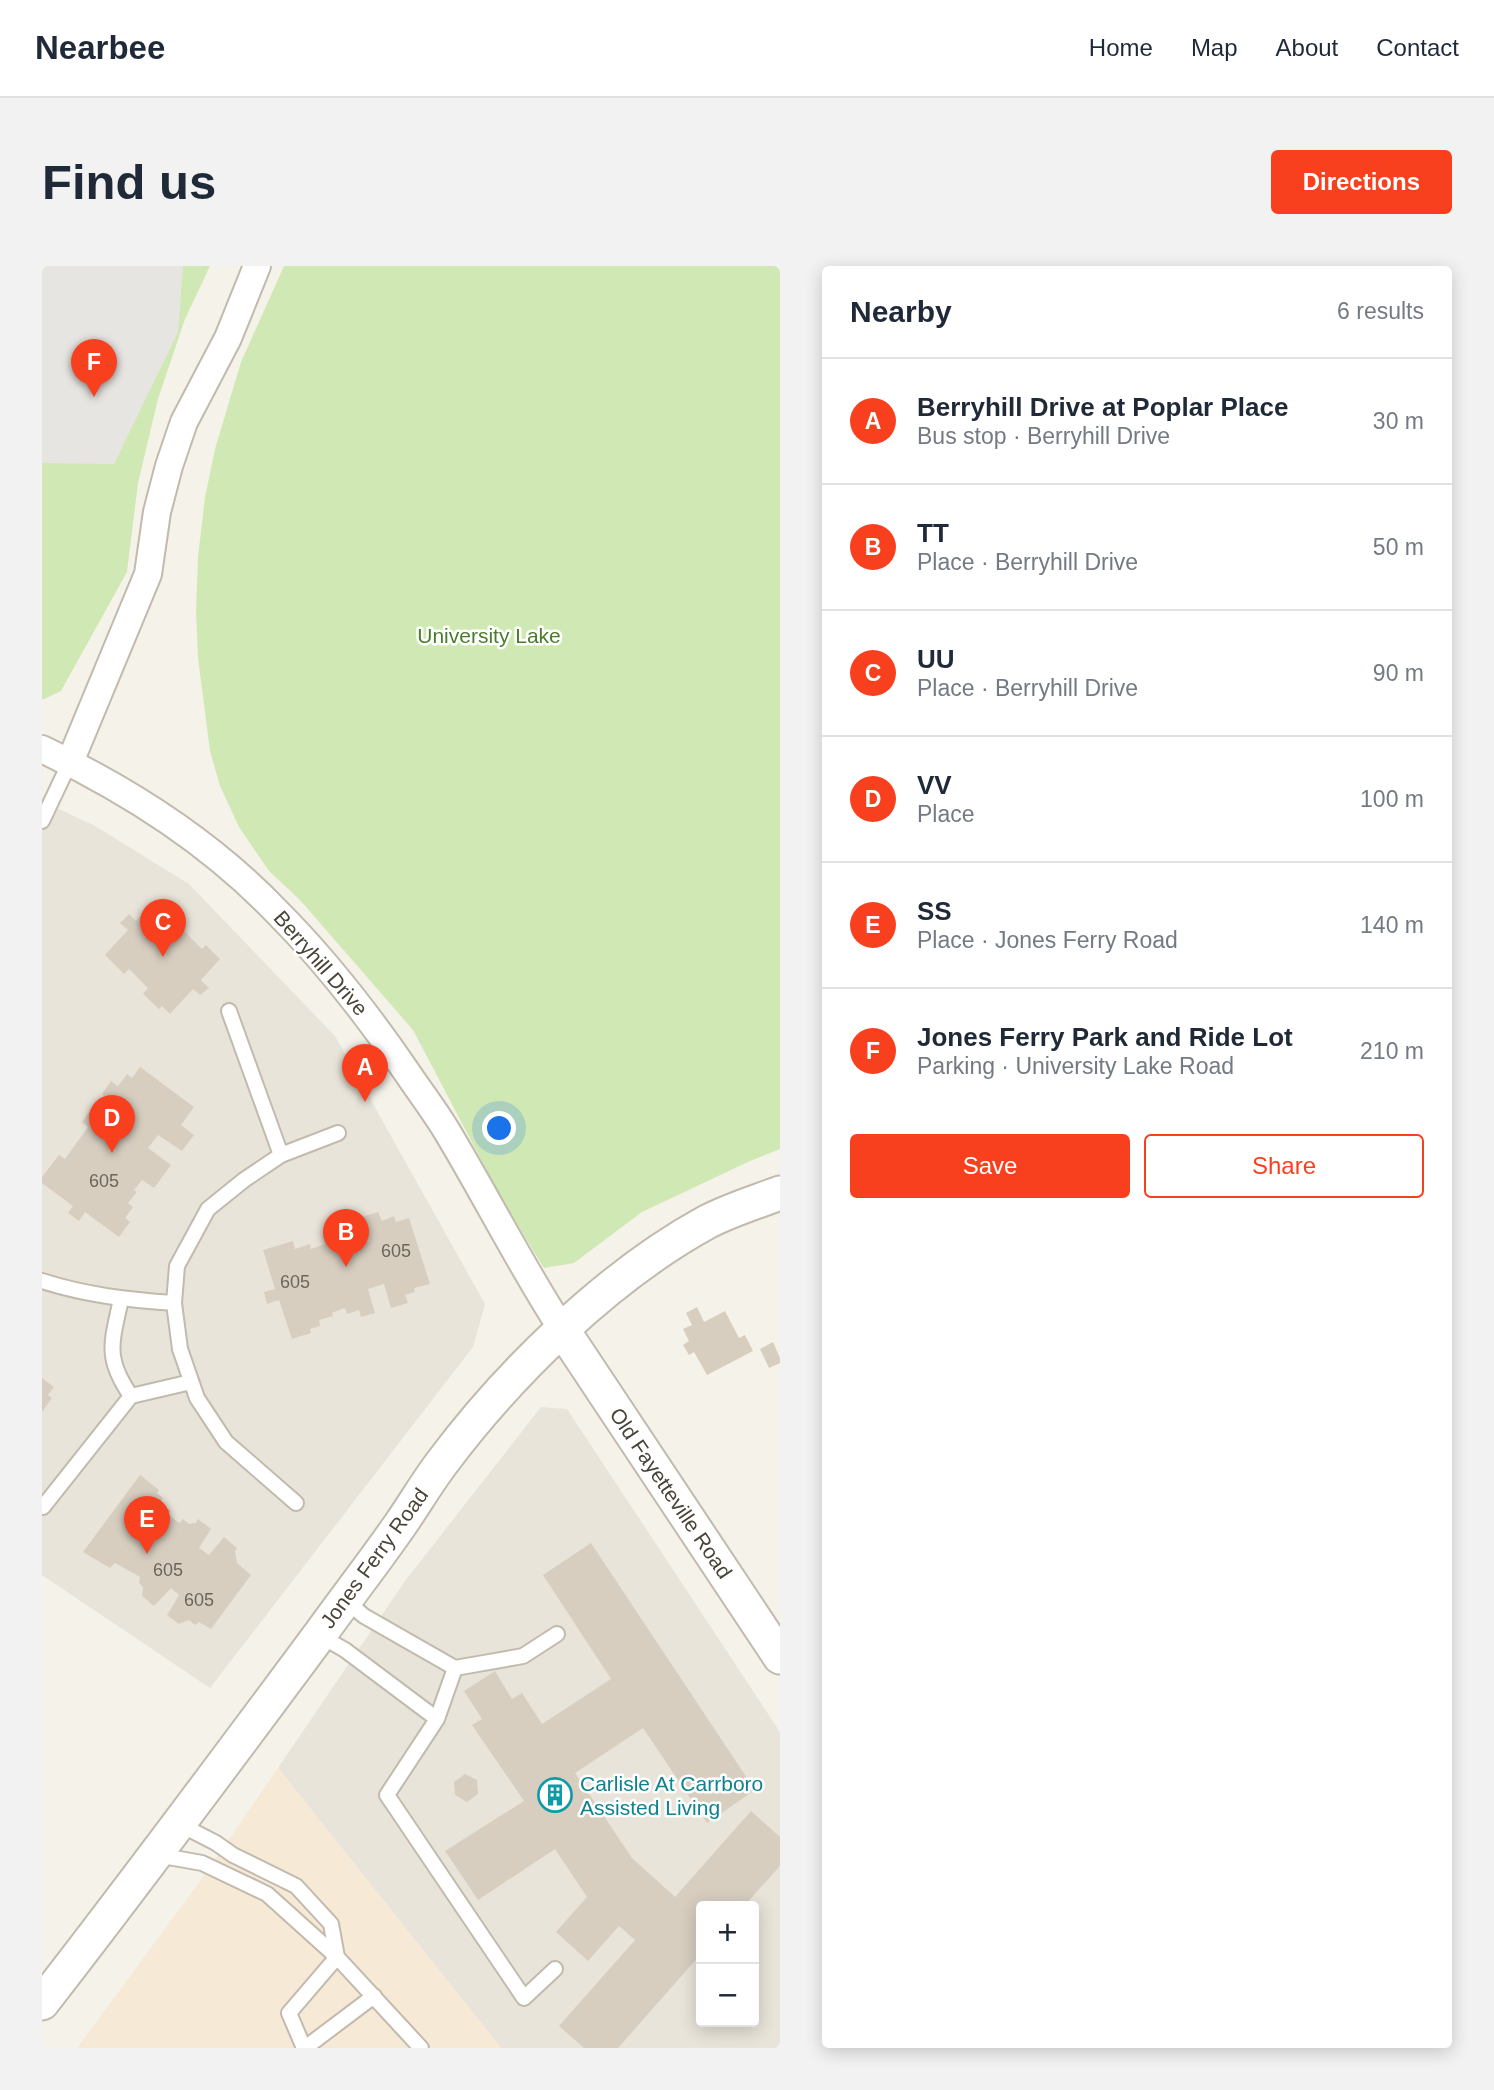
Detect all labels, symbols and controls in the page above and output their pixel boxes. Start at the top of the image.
text: Nearbee [35,29,165,66]
text: Home [1089,34,1153,61]
text: Map [1191,34,1238,61]
text: About [1276,34,1338,61]
text: Contact [1376,34,1459,61]
button: Directions [1271,150,1452,214]
text: Find us [42,155,216,209]
text: Nearby [850,295,952,328]
text: 6 results [1337,298,1424,324]
pin: F [71,339,117,397]
text: Berryhill Drive at Poplar Place [917,392,1288,422]
text: A [865,408,881,434]
text: 30 m [1373,408,1424,434]
text: Bus stop · Berryhill Drive [917,423,1170,449]
text: TT [917,518,949,548]
text: B [865,534,881,560]
text: 50 m [1373,534,1424,560]
text: Place · Berryhill Drive [917,549,1138,575]
park label: University Lake [417,624,561,647]
text: UU [917,644,955,674]
text: C [865,660,881,686]
text: 90 m [1373,660,1424,686]
text: Place · Berryhill Drive [917,675,1138,701]
text: VV [917,770,952,800]
text: D [865,786,881,812]
text: 100 m [1360,786,1424,812]
text: Place [917,801,975,827]
text: SS [917,896,952,926]
pin: C [140,899,186,957]
street label: Berryhill Drive [269,906,373,1020]
text: E [865,912,881,938]
text: 140 m [1360,912,1424,938]
text: Place · Jones Ferry Road [917,927,1178,953]
text: Jones Ferry Park and Ride Lot [917,1022,1293,1052]
text: F [866,1038,880,1064]
text: 210 m [1360,1038,1424,1064]
pin: A [342,1044,388,1102]
text: Parking · University Lake Road [917,1053,1234,1079]
pin: D [89,1095,135,1153]
your location [482,1111,516,1145]
button: Save [850,1134,1130,1198]
button: Share [1144,1134,1424,1198]
house number: 605 [89,1171,119,1191]
pin: B [323,1209,369,1267]
house number: 605 [381,1241,411,1261]
house number: 605 [280,1272,310,1292]
street label: Old Fayetteville Road [605,1403,737,1583]
street label: Jones Ferry Road [316,1484,432,1632]
pin: E [124,1496,170,1554]
house number: 605 [153,1560,183,1580]
house number: 605 [184,1590,214,1610]
place label: Carlisle At Carrboro Assisted Living [580,1772,763,1819]
building icon: Carlisle At Carrboro Assisted Living [536,1776,574,1814]
map controls [696,1901,759,2027]
button: + [696,1901,759,1964]
button: − [696,1964,759,2027]

